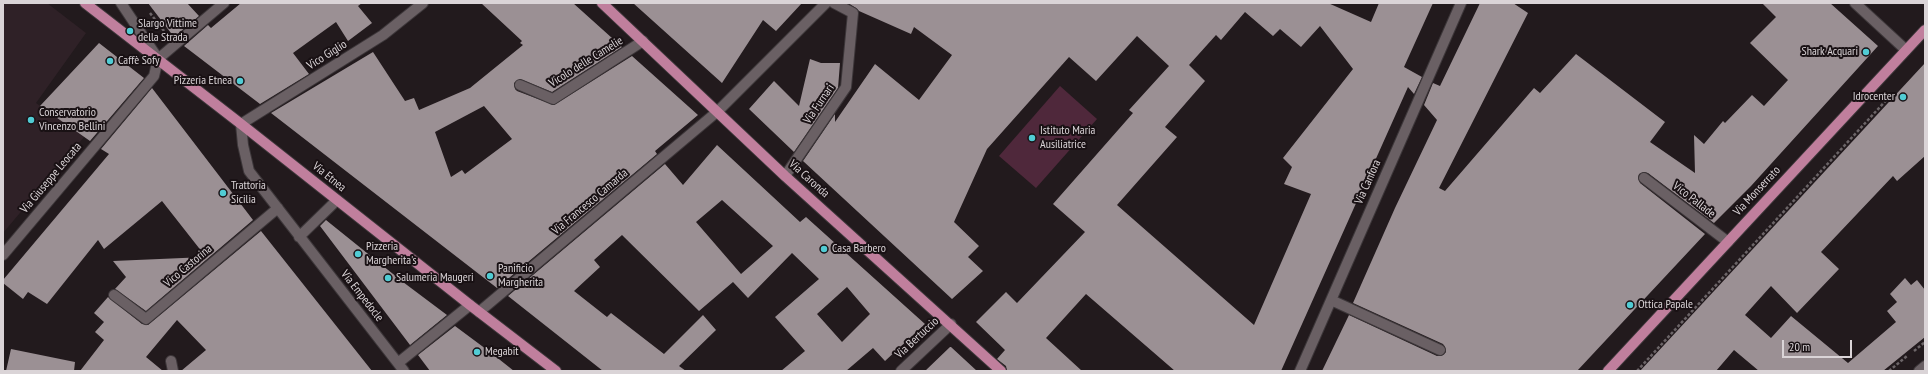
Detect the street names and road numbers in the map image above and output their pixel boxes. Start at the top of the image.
street label: Vicolo delle Camelie [546,34,626,90]
street label: Vico Giglio [304,37,350,73]
street label: Via Furnari [800,81,838,127]
street label: Via Giuseppe Leocata [17,140,85,216]
street label: Via Caronda [786,157,832,201]
street label: Via Canfora [1352,158,1384,206]
street label: Via Etnea [309,159,349,195]
street label: Via Monserrato [1730,163,1784,219]
street label: Via Francesco Camarda [549,166,631,238]
street label: Vico Pallade [1670,179,1718,221]
street label: Vico Castorina [161,242,215,290]
street label: Via Empedocle [338,268,386,324]
street label: Via Bertuccio [892,314,942,362]

